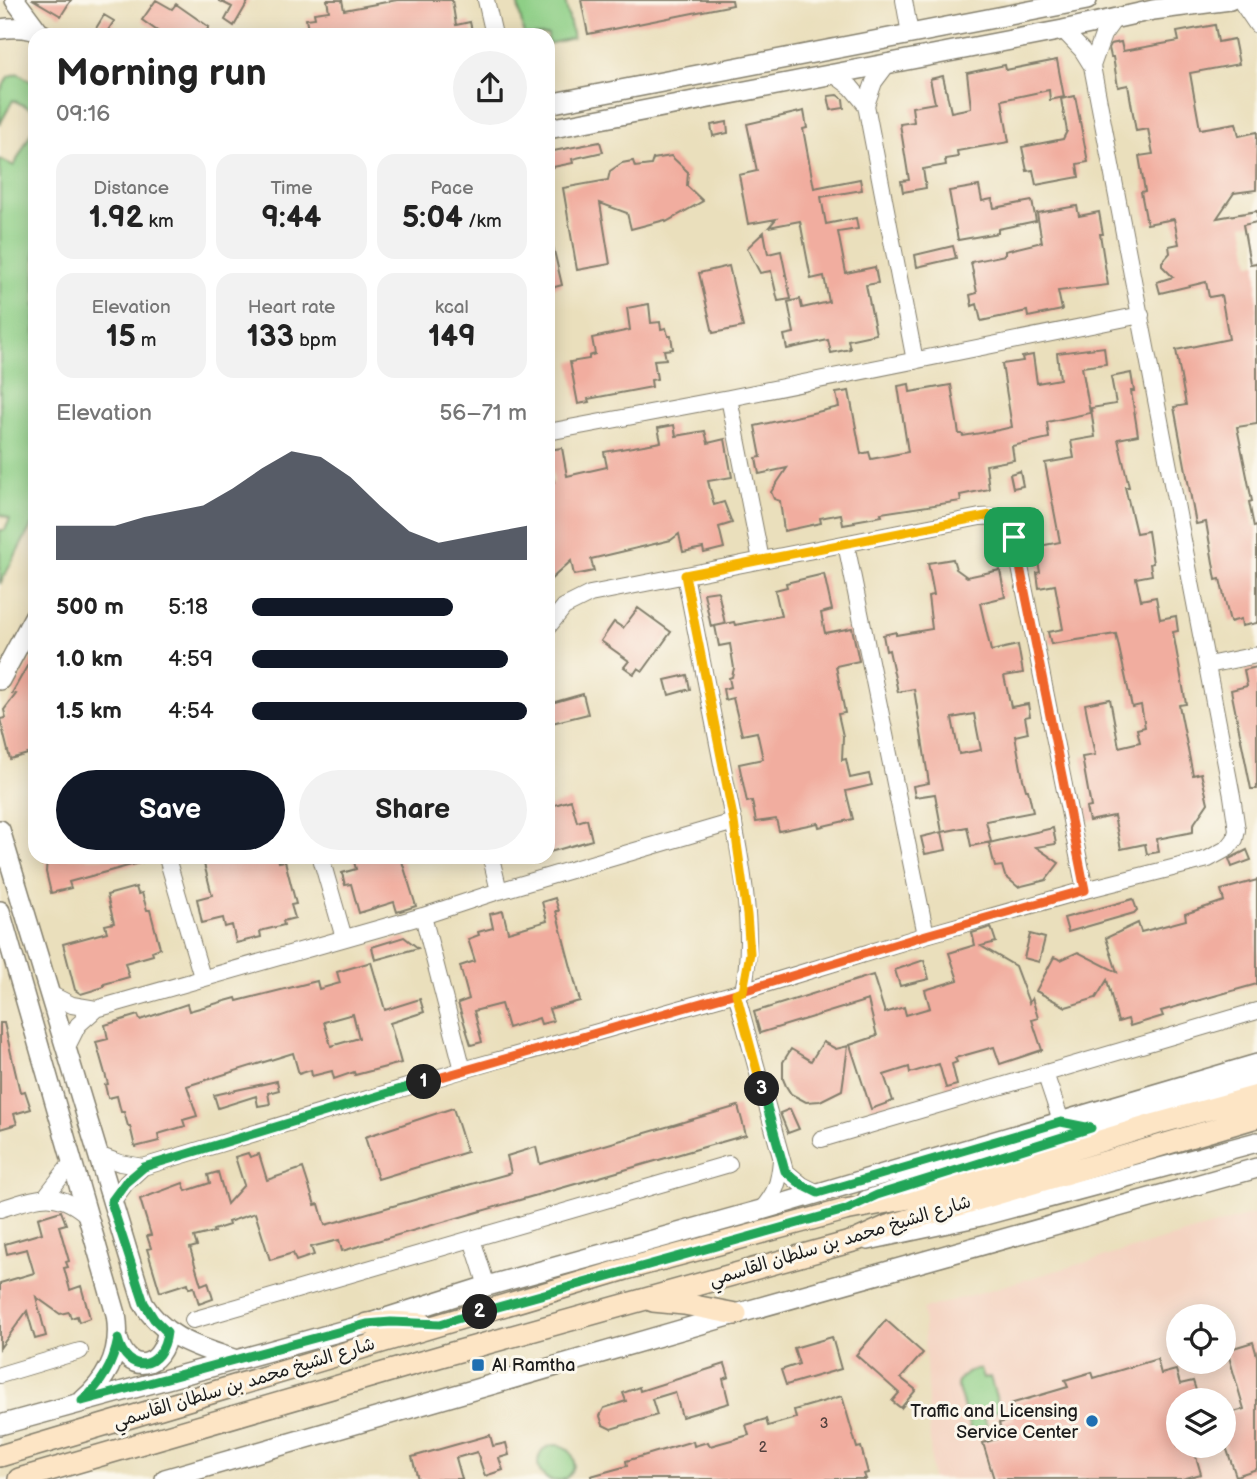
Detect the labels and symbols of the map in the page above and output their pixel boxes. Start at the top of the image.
pin [984,507,1044,567]
pin: 1 [406,1064,442,1100]
pin: 3 [744,1072,780,1106]
street label: شارع الشيخ محمد بن سلطان القاسمي [707,1191,975,1296]
pin: 2 [462,1294,498,1330]
street label: شارع الشيخ محمد بن سلطان القاسمي [111,1333,379,1438]
place label: Al Ramtha [492,1355,575,1376]
marker: Al Ramtha [470,1357,486,1373]
place label: Traffic and Licensing Service Center [910,1401,1078,1443]
marker: Traffic and Licensing Service Center [1084,1413,1100,1429]
house number: 3 [820,1415,828,1432]
house number: 2 [759,1439,768,1456]

